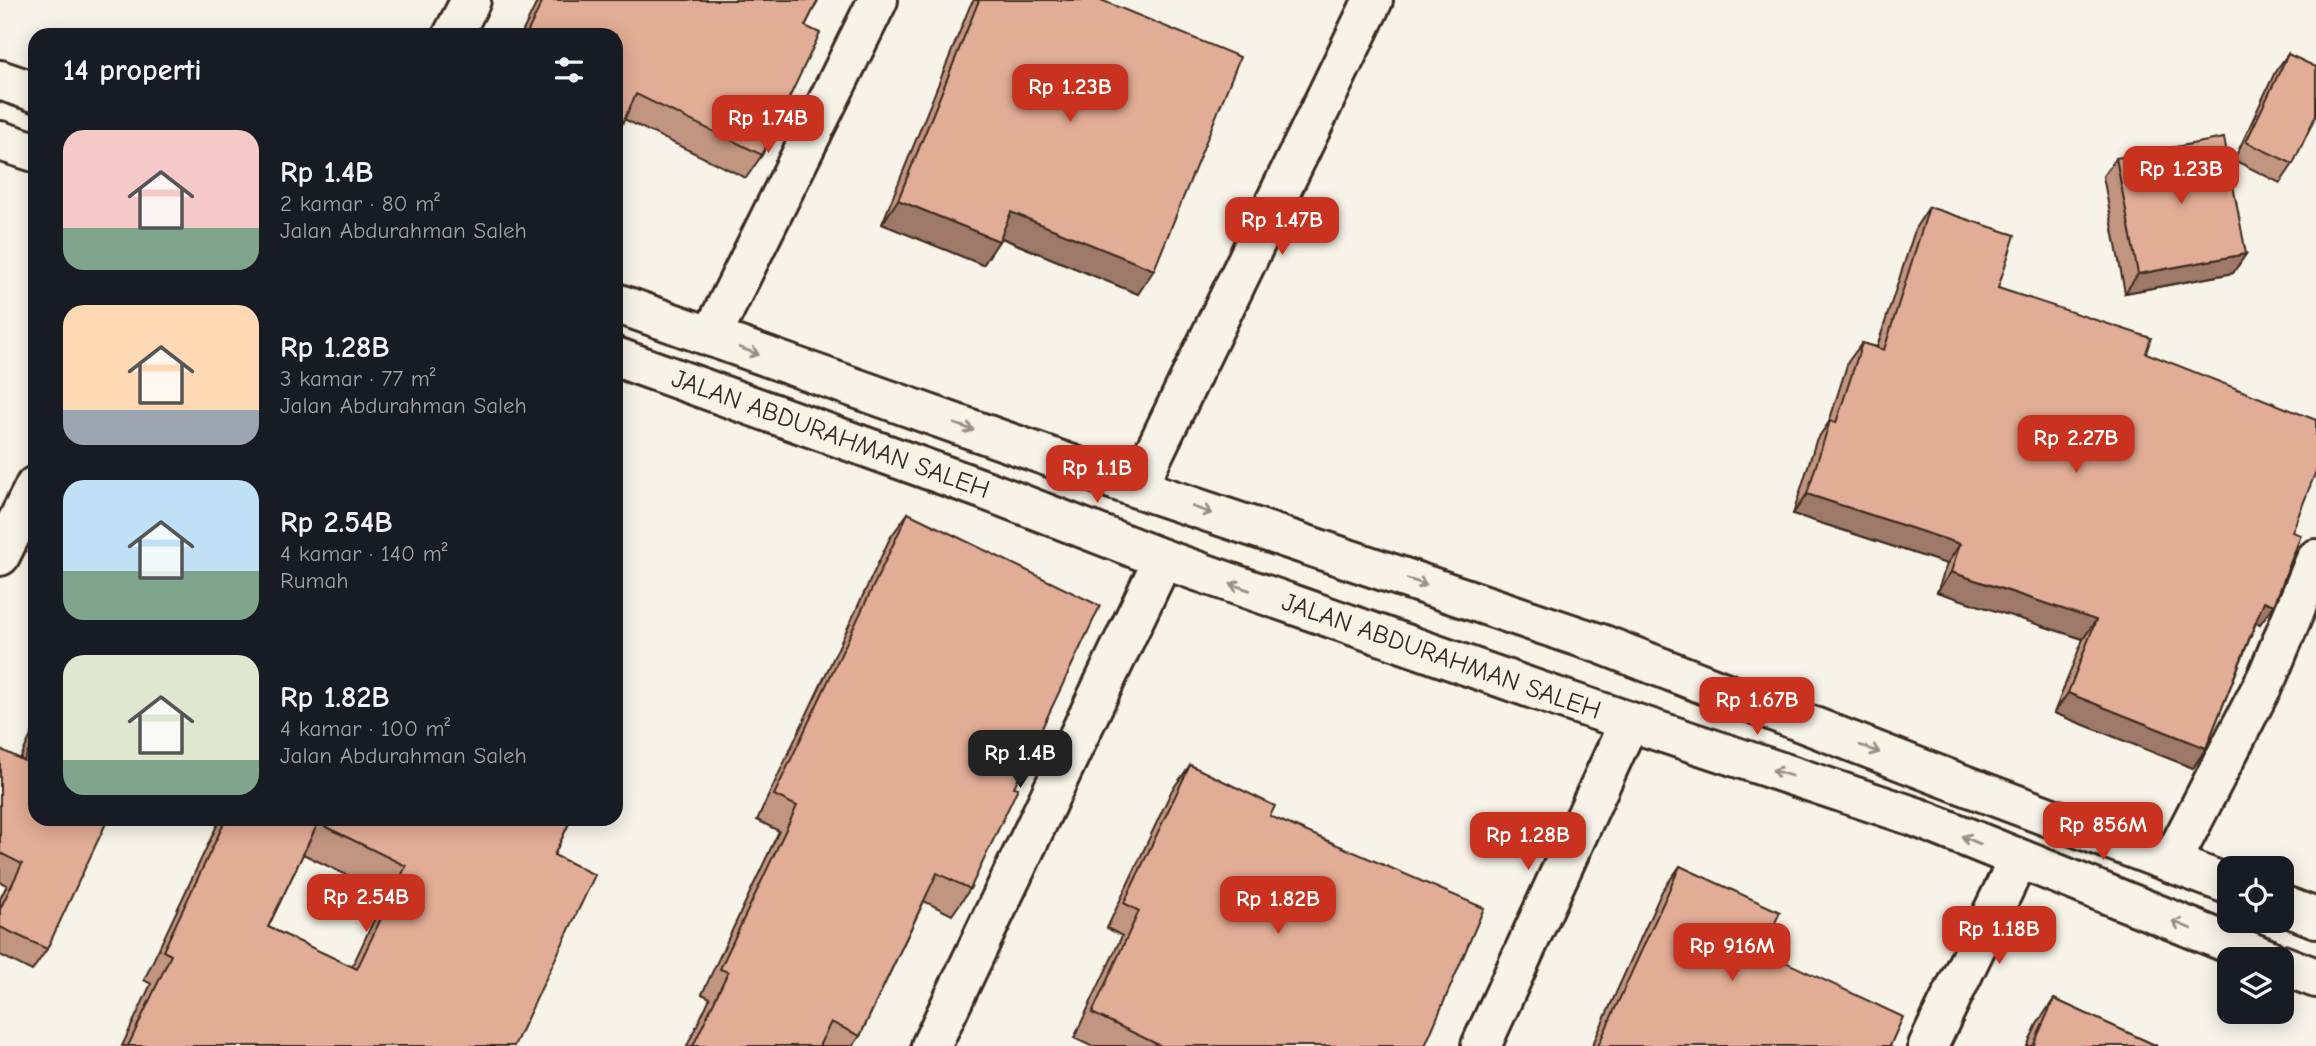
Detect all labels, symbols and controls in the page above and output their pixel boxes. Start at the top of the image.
icon: filters [550,51,588,89]
text: 14 properti [63,53,202,88]
pin: Rp 1.23B [998,64,1142,124]
text: Rp 1.23B [1028,73,1112,100]
pin: Rp 1.74B [696,96,840,155]
text: Rp 1.74B [728,104,808,131]
pin: Rp 1.23B [2109,146,2253,206]
text: Rp 1.4B [280,155,373,190]
text: Rp 1.23B [2139,155,2223,182]
icon: home [119,158,203,242]
text: 2 kamar · 80 m² [280,190,440,217]
pin: Rp 1.47B [1210,198,1354,257]
text: Rp 1.47B [1241,206,1323,233]
text: Jalan Abdurahman Saleh [280,217,527,244]
text: Rp 1.28B [280,330,390,365]
icon: home [119,333,203,417]
one-way arrow [738,346,760,358]
street label: JALAN ABDURAHMAN SALEH [668,363,993,505]
text: 3 kamar · 77 m² [280,365,435,392]
text: Jalan Abdurahman Saleh [280,392,527,419]
pin: Rp 2.27B [2004,416,2148,475]
one-way arrow [952,422,974,434]
text: Rp 2.27B [2034,424,2118,451]
pin: Rp 1.1B [1032,446,1162,505]
text: Rp 1.1B [1062,454,1132,481]
text: Rp 2.54B [280,505,393,540]
one-way arrow [1190,505,1212,517]
icon: home [119,508,203,592]
text: 4 kamar · 140 m² [280,540,447,567]
text: Rumah [280,567,349,594]
one-way arrow [1406,577,1428,590]
one-way arrow [1230,580,1252,592]
street label: JALAN ABDURAHMAN SALEH [1278,587,1605,726]
pin: Rp 1.67B [1685,678,1829,737]
text: Rp 1.82B [280,680,390,715]
icon: home [119,683,203,767]
text: Rp 1.67B [1715,686,1799,713]
text: 4 kamar · 100 m² [280,715,450,742]
pin: Rp 1.4B [955,730,1085,790]
text: Rp 1.4B [984,739,1056,766]
text: Jalan Abdurahman Saleh [280,742,527,769]
one-way arrow [1859,743,1880,756]
one-way arrow [1771,766,1793,778]
pin: Rp 856M [2038,802,2168,862]
text: Rp 856M [2059,811,2147,838]
pin: Rp 1.28B [1456,812,1600,872]
text: Rp 1.28B [1486,821,1570,848]
one-way arrow [1960,833,1982,846]
map controls [2217,856,2294,1024]
button: locate [2217,856,2294,933]
pin: Rp 2.54B [294,874,438,934]
pin: Rp 1.82B [1206,876,1350,936]
text: Rp 2.54B [323,883,409,910]
text: Rp 1.82B [1236,885,1320,912]
pin: Rp 1.18B [1927,906,2071,966]
text: Rp 1.18B [1958,915,2040,942]
one-way arrow [2171,917,2193,930]
pin: Rp 916M [1667,923,1797,983]
text: Rp 916M [1689,932,1775,959]
button: layers [2217,947,2294,1024]

